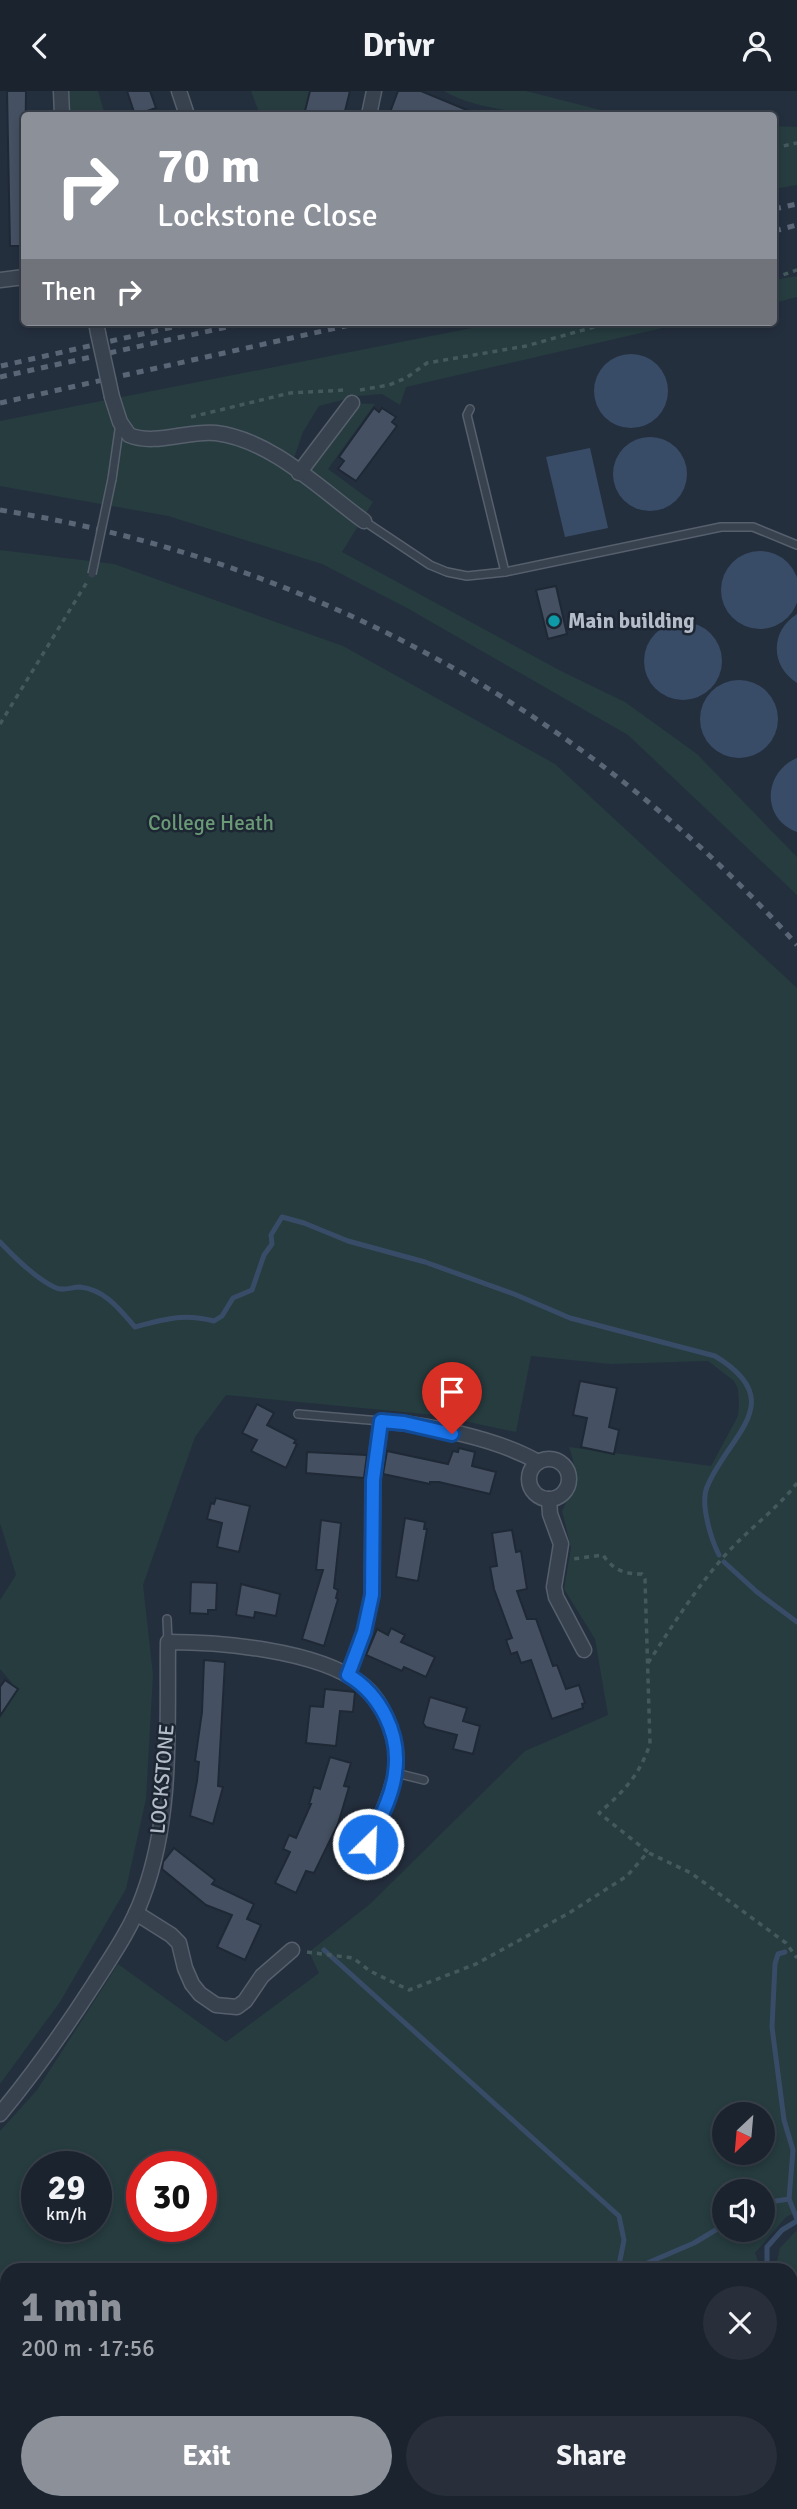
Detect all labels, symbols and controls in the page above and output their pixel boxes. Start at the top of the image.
text: Drivr [362,26,435,65]
icon: back [21,27,59,65]
icon: person [738,27,776,65]
text: 70 m [157,136,260,196]
icon: right [42,140,133,231]
text: Lockstone Close [157,196,378,235]
icon: right [110,273,148,311]
text: Then [42,276,96,308]
place label: Main building [568,608,695,634]
marker: Main building [546,613,562,629]
park label: College Heath [148,810,274,836]
pin [422,1362,482,1434]
icon: arrive [433,1373,471,1411]
street label: LOCKSTONE [144,1723,180,1835]
position arrow [331,1807,405,1881]
north arrow [712,2102,775,2165]
map controls [712,2102,775,2242]
speed limit sign: 30 [126,2151,217,2242]
text: 29 [48,2166,85,2209]
button: sound [712,2179,775,2242]
text: km/h [46,2203,87,2225]
text: 1 min [21,2282,122,2333]
button: close [703,2286,777,2360]
text: 200 m · 17:56 [21,2334,155,2363]
button: Exit [21,2416,392,2496]
button: Share [406,2416,777,2496]

